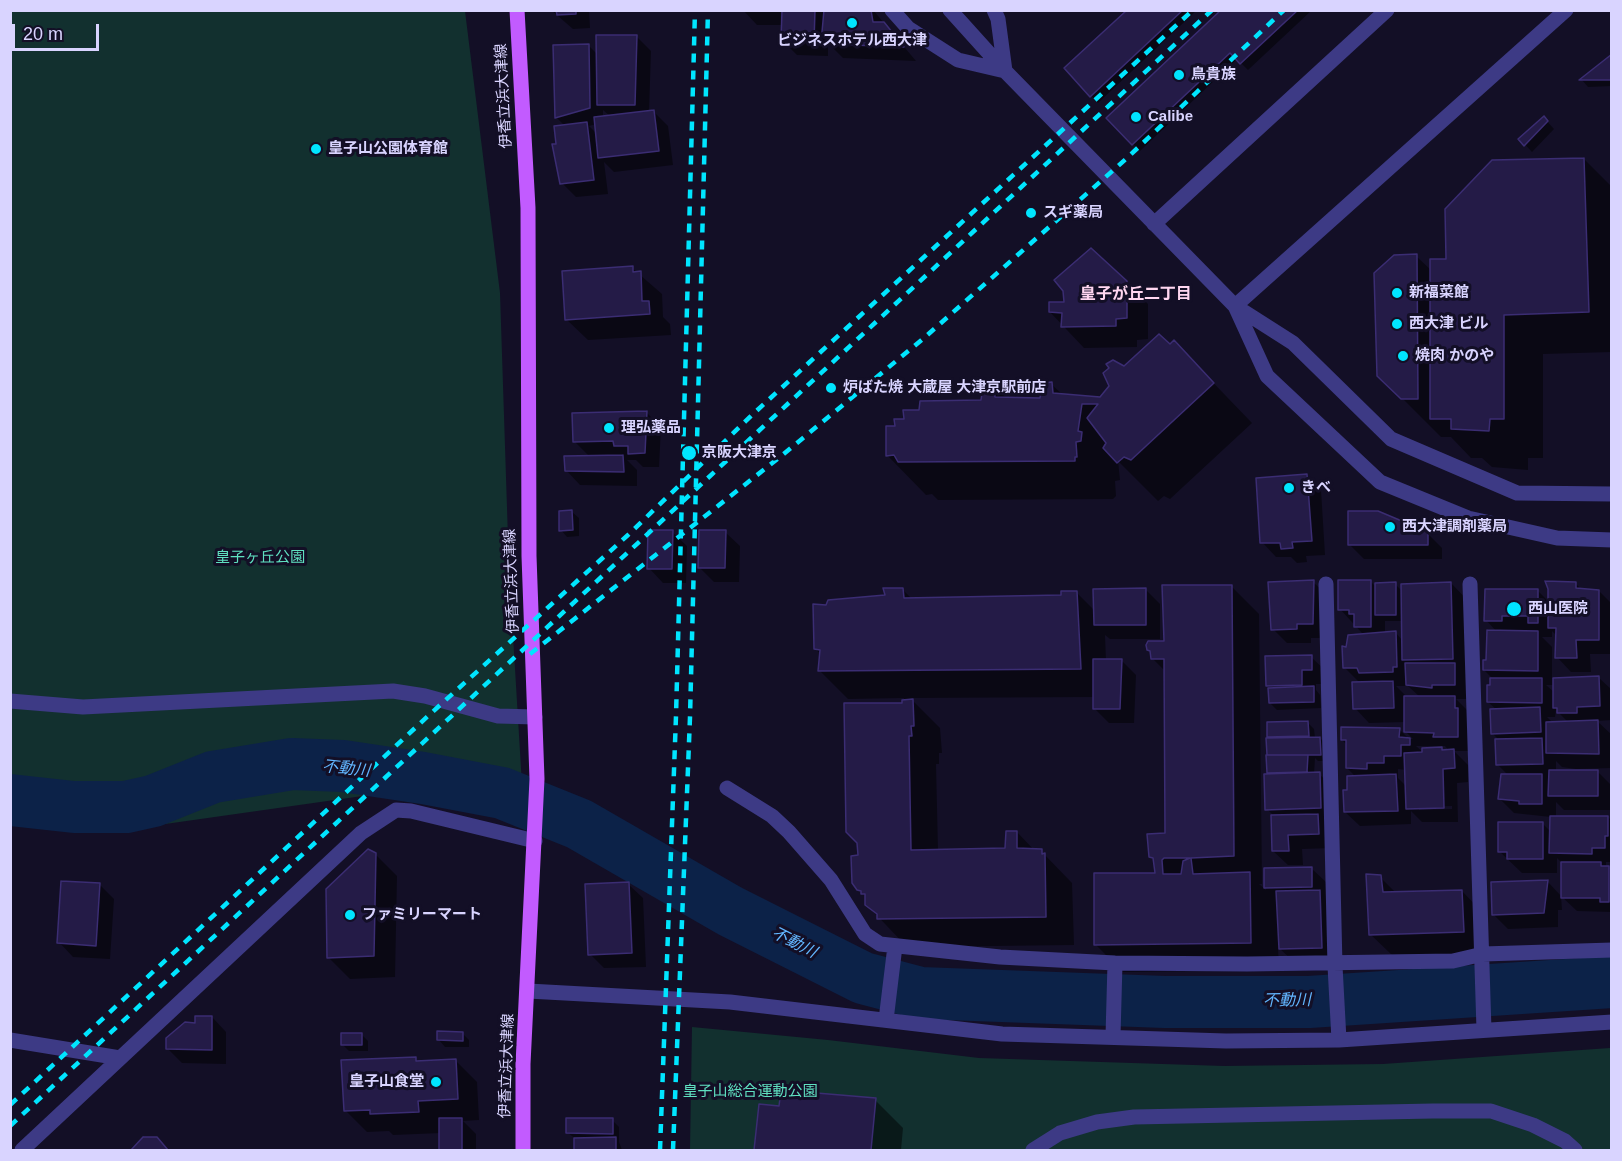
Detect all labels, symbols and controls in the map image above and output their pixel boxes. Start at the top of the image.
scale bar [15,12,102,50]
marker: ビジネスホテル西大津 [845,16,859,30]
text: 20 m [23,24,63,44]
place label: ビジネスホテル西大津 [777,32,927,50]
street label: 伊香立浜大津線 [492,43,516,149]
place label: 鳥貴族 [1191,66,1236,84]
marker: 鳥貴族 [1172,68,1186,82]
place label: Calibe [1148,108,1193,126]
marker: Calibe [1129,110,1143,124]
place label: 皇子山公園体育館 [328,140,448,158]
marker: 皇子山公園体育館 [309,142,323,156]
place label: スギ薬局 [1043,204,1103,222]
marker: スギ薬局 [1024,206,1038,220]
place label: 新福菜館 [1409,284,1469,302]
district label: 皇子が丘二丁目 [1080,285,1192,305]
marker: 新福菜館 [1390,286,1404,300]
place label: 西大津 ビル [1409,315,1488,333]
marker: 西大津 ビル [1390,317,1404,331]
place label: 焼肉 かのや [1415,347,1494,365]
marker: 焼肉 かのや [1396,349,1410,363]
place label: 炉ばた焼 大蔵屋 大津京駅前店 [843,379,1046,397]
marker: 炉ばた焼 大蔵屋 大津京駅前店 [824,381,838,395]
place label: 理弘薬品 [621,419,681,437]
marker: 理弘薬品 [602,421,616,435]
marker: 京阪大津京 [680,444,698,462]
place label: 京阪大津京 [702,444,777,462]
place label: きべ [1301,479,1331,497]
marker: きべ [1282,481,1296,495]
place label: 西大津調剤薬局 [1402,518,1507,536]
marker: 西大津調剤薬局 [1383,520,1397,534]
street label: 伊香立浜大津線 [501,528,523,634]
park label: 皇子ヶ丘公園 [215,549,305,567]
marker: 西山医院 [1505,600,1523,618]
place label: 西山医院 [1528,600,1588,618]
water label: 不動川 [321,757,371,781]
place label: ファミリーマート [362,906,482,924]
marker: ファミリーマート [343,908,357,922]
water label: 不動川 [768,924,820,962]
water label: 不動川 [1263,991,1311,1011]
street label: 伊香立浜大津線 [496,1013,518,1119]
place label: 皇子山食堂 [349,1073,424,1091]
marker: 皇子山食堂 [429,1075,443,1089]
park label: 皇子山総合運動公園 [683,1083,817,1101]

